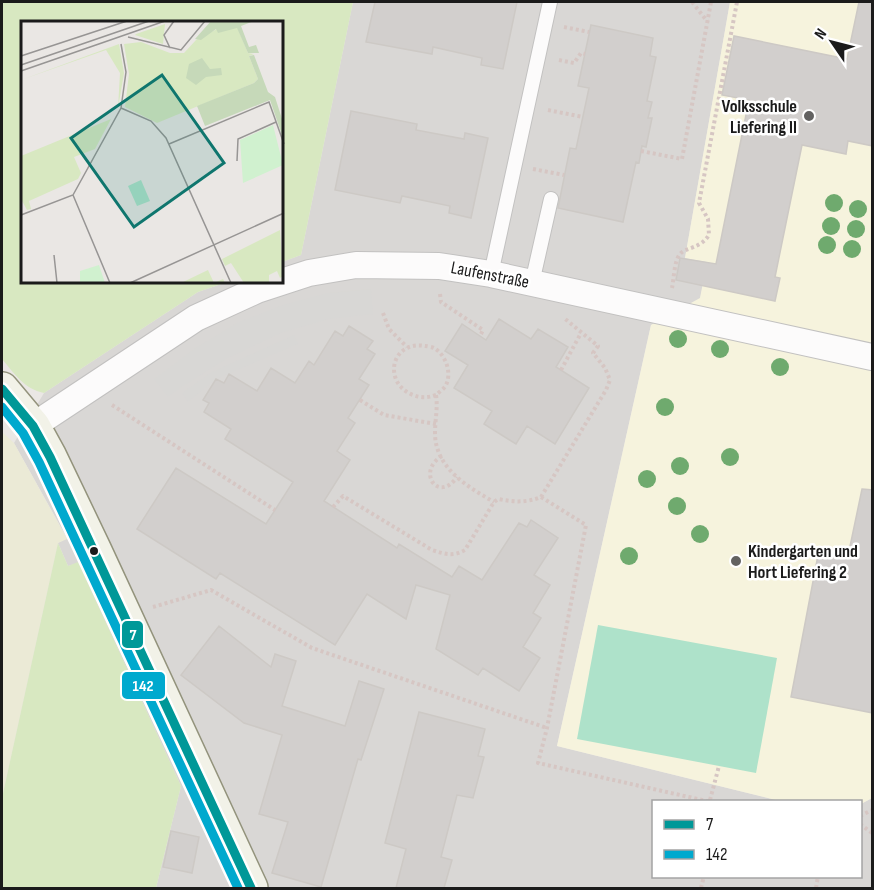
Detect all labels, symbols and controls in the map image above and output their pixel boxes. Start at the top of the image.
north arrow [802,12,862,72]
inset map [21,21,284,284]
text: N [811,25,831,43]
place label: Volksschule Liefering II [722,96,797,138]
marker: Volksschule Liefering II [802,109,816,123]
street label: Laufenstraße [449,257,531,293]
place label: Kindergarten und Hort Liefering 2 [748,541,858,583]
unlabelled marker [88,545,100,557]
marker: Kindergarten und Hort Liefering 2 [729,554,743,568]
line badge: 7 [121,620,144,649]
text: 7 [130,626,137,645]
line badge: 142 [121,671,166,700]
text: 142 [133,677,153,696]
legend [652,800,862,878]
text: 7 [706,814,714,835]
text: 142 [706,844,727,865]

